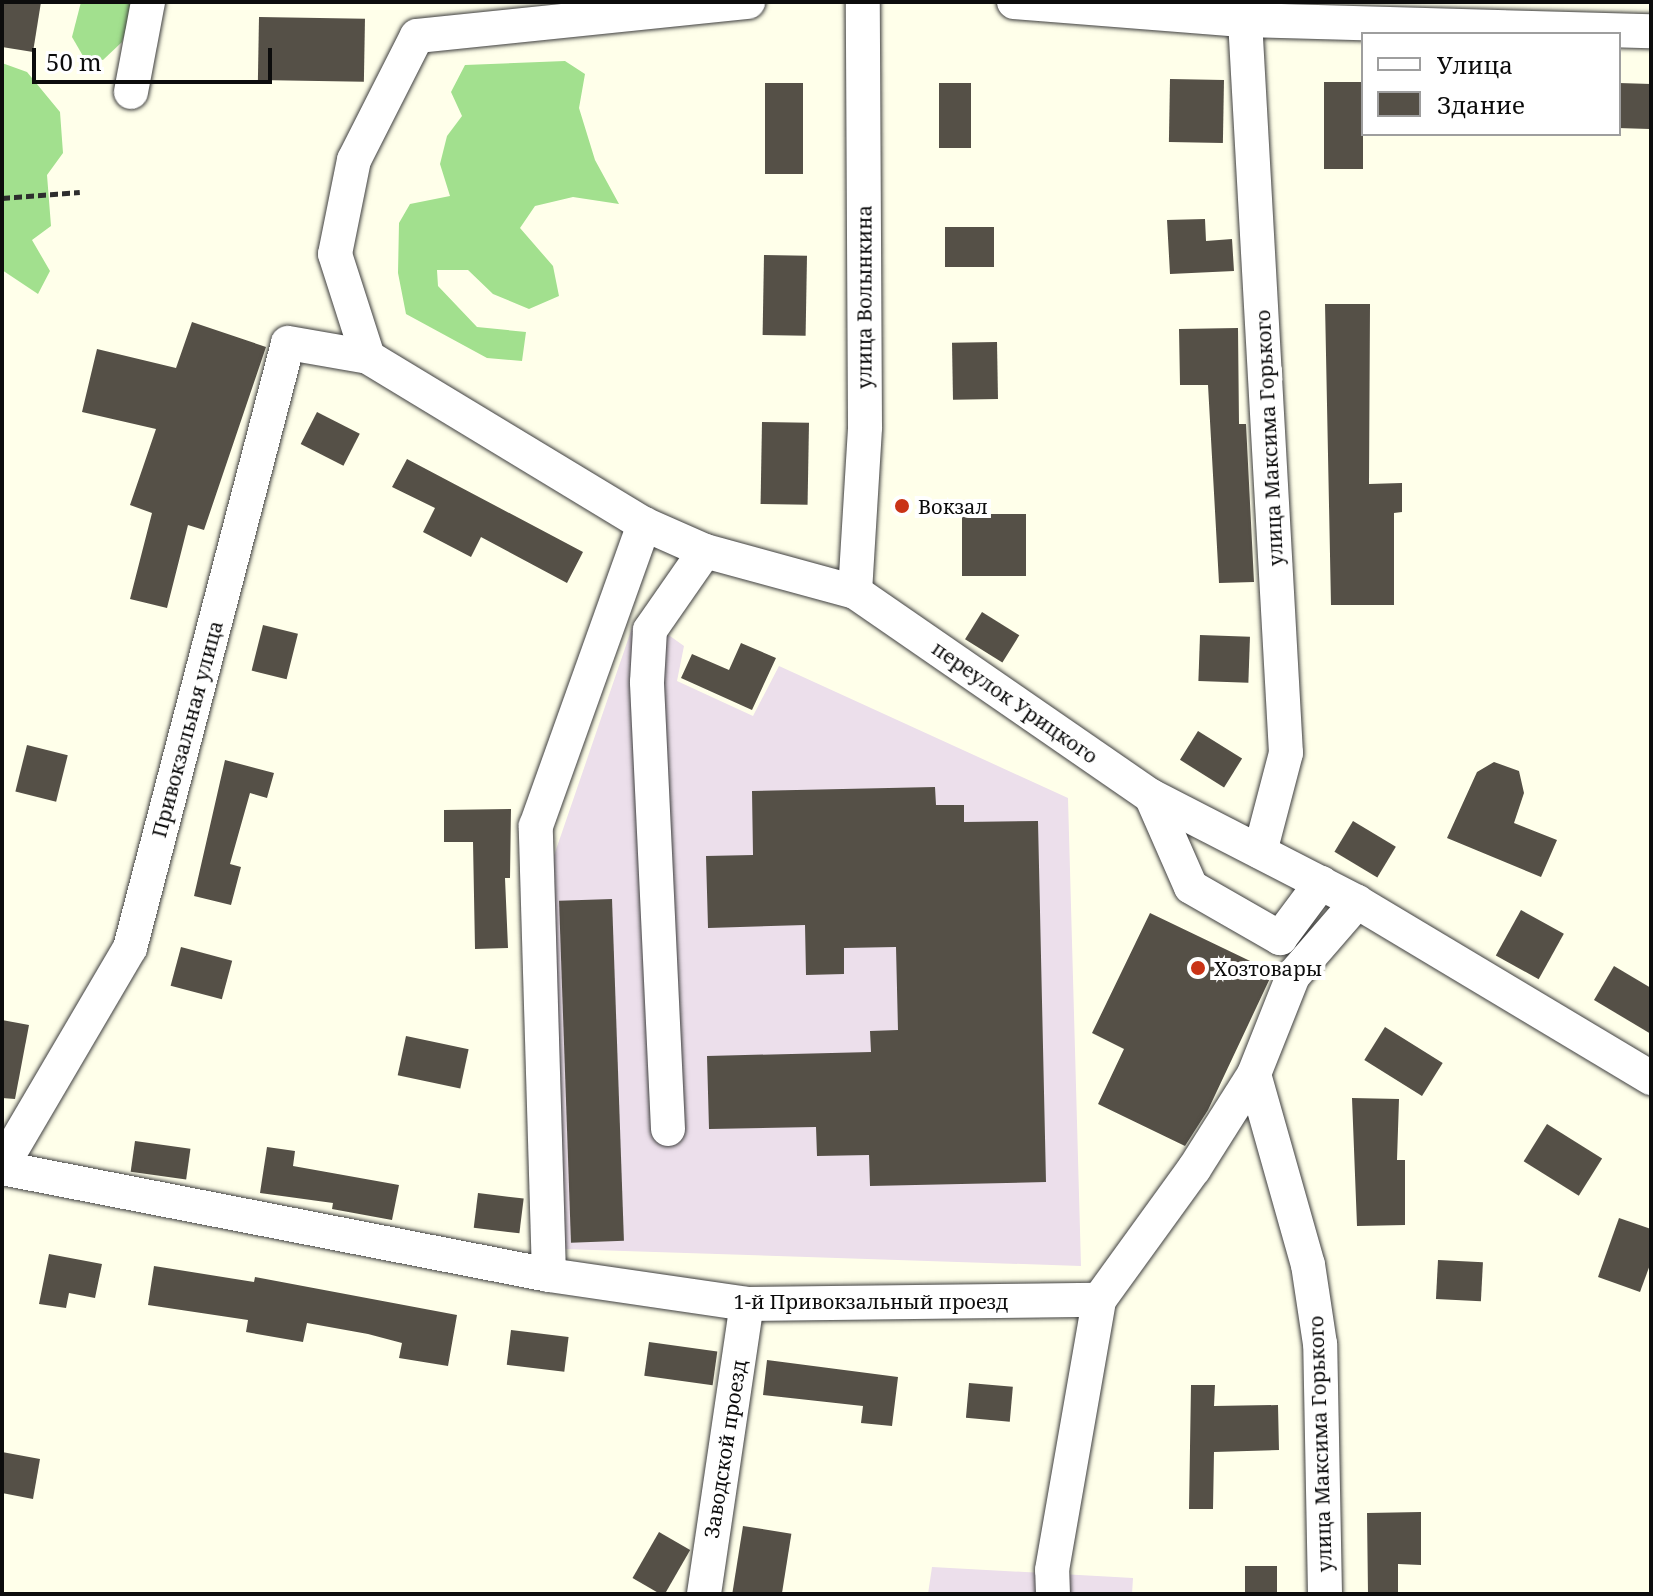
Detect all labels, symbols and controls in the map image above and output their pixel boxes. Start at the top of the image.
scale bar [36,32,276,82]
legend [1361,32,1621,136]
text: 50 m [46,45,102,78]
text: Улица [1437,48,1513,81]
text: Здание [1437,88,1525,121]
street label: улица Волынкина [852,205,876,389]
street label: улица Максима Горького [1250,309,1288,567]
place label: Вокзал [918,494,988,518]
marker: Вокзал [893,497,911,515]
street label: Привокзальная улица [146,618,228,840]
street label: переулок Урицкого [928,636,1102,768]
place label: Хозтовары [1214,956,1322,980]
marker: Хозтовары [1189,959,1207,977]
street label: 1-й Привокзальный проезд [734,1289,1008,1313]
street label: улица Максима Горького [1304,1315,1336,1573]
street label: Заводской проезд [699,1358,751,1540]

